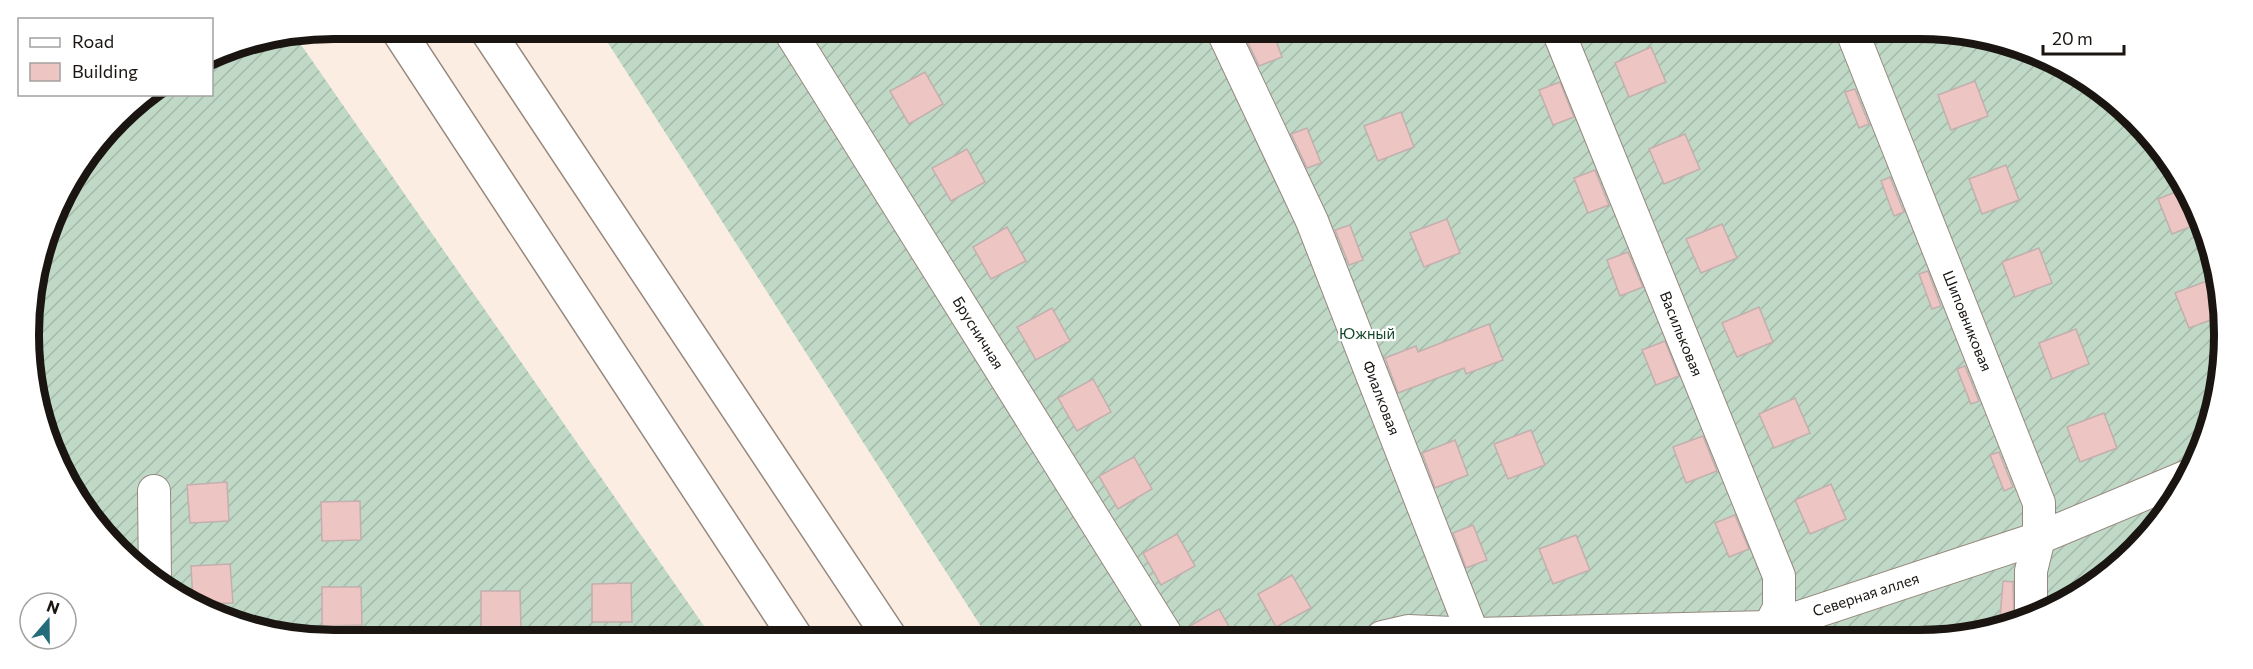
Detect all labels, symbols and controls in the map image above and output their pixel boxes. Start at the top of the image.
legend [18,18,213,96]
scale bar [2043,18,2124,56]
text: 20 m [2052,27,2093,49]
text: Road [72,30,114,52]
text: Building [72,60,138,82]
street label: Шиповниковая [1940,268,1996,374]
street label: Васильковая [1657,288,1707,379]
street label: Брусничная [949,293,1008,372]
park label: Южный [1339,324,1395,342]
street label: Фиалковая [1360,358,1404,437]
street label: Северная аллея [1810,568,1921,620]
north arrow [18,591,78,651]
text: N [44,595,62,617]

